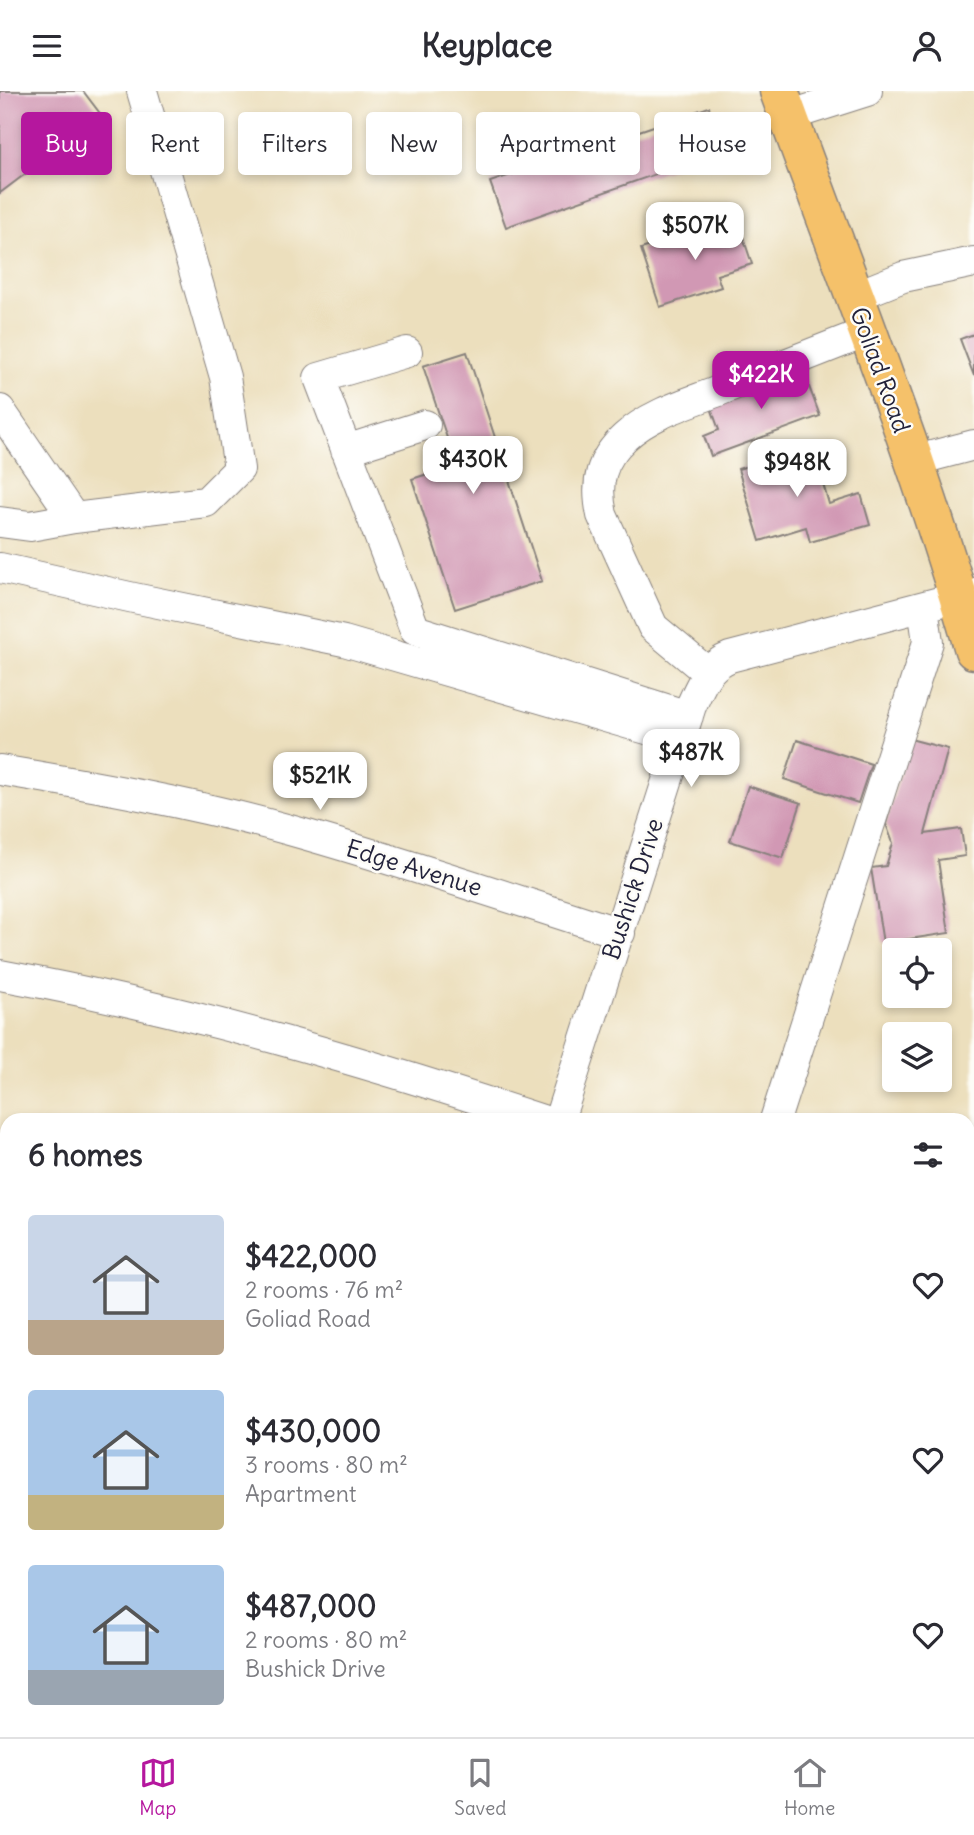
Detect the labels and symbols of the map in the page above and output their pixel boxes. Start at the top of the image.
pin: $507K [646,202,744,262]
street label: Goliad Road [844,303,917,436]
pin: $422K [712,351,810,411]
pin: $430K [424,437,522,496]
pin: $948K [748,439,846,499]
pin: $487K [642,729,740,789]
pin: $521K [271,753,369,812]
street label: Bushick Drive [595,814,669,963]
street label: Edge Avenue [343,832,486,902]

